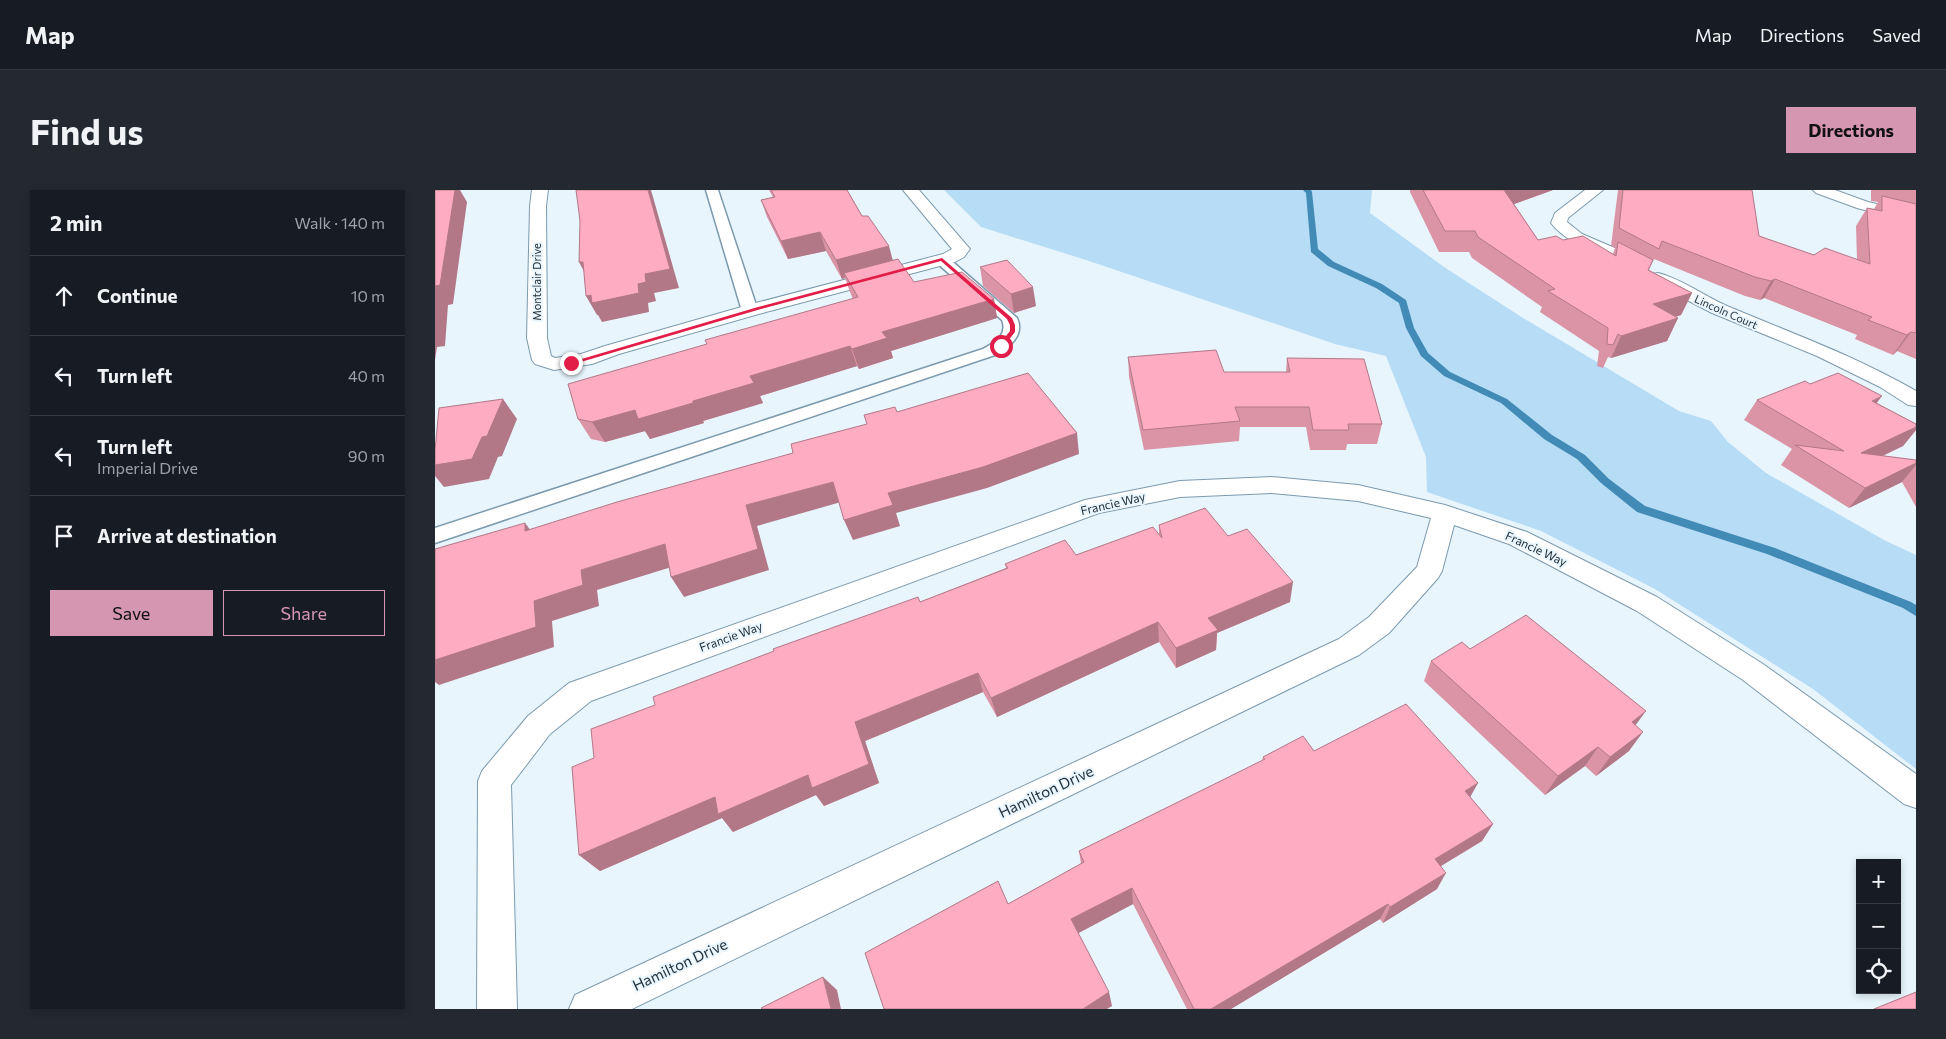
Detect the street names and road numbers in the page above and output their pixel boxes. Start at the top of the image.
street label: Montclair Drive [530,243,543,321]
street label: Lincoln Court [1693,292,1760,331]
street label: Francie Way [1079,489,1147,517]
street label: Francie Way [1503,528,1569,568]
street label: Francie Way [697,618,764,654]
street label: Hamilton Drive [995,761,1096,821]
street label: Hamilton Drive [629,934,730,994]

